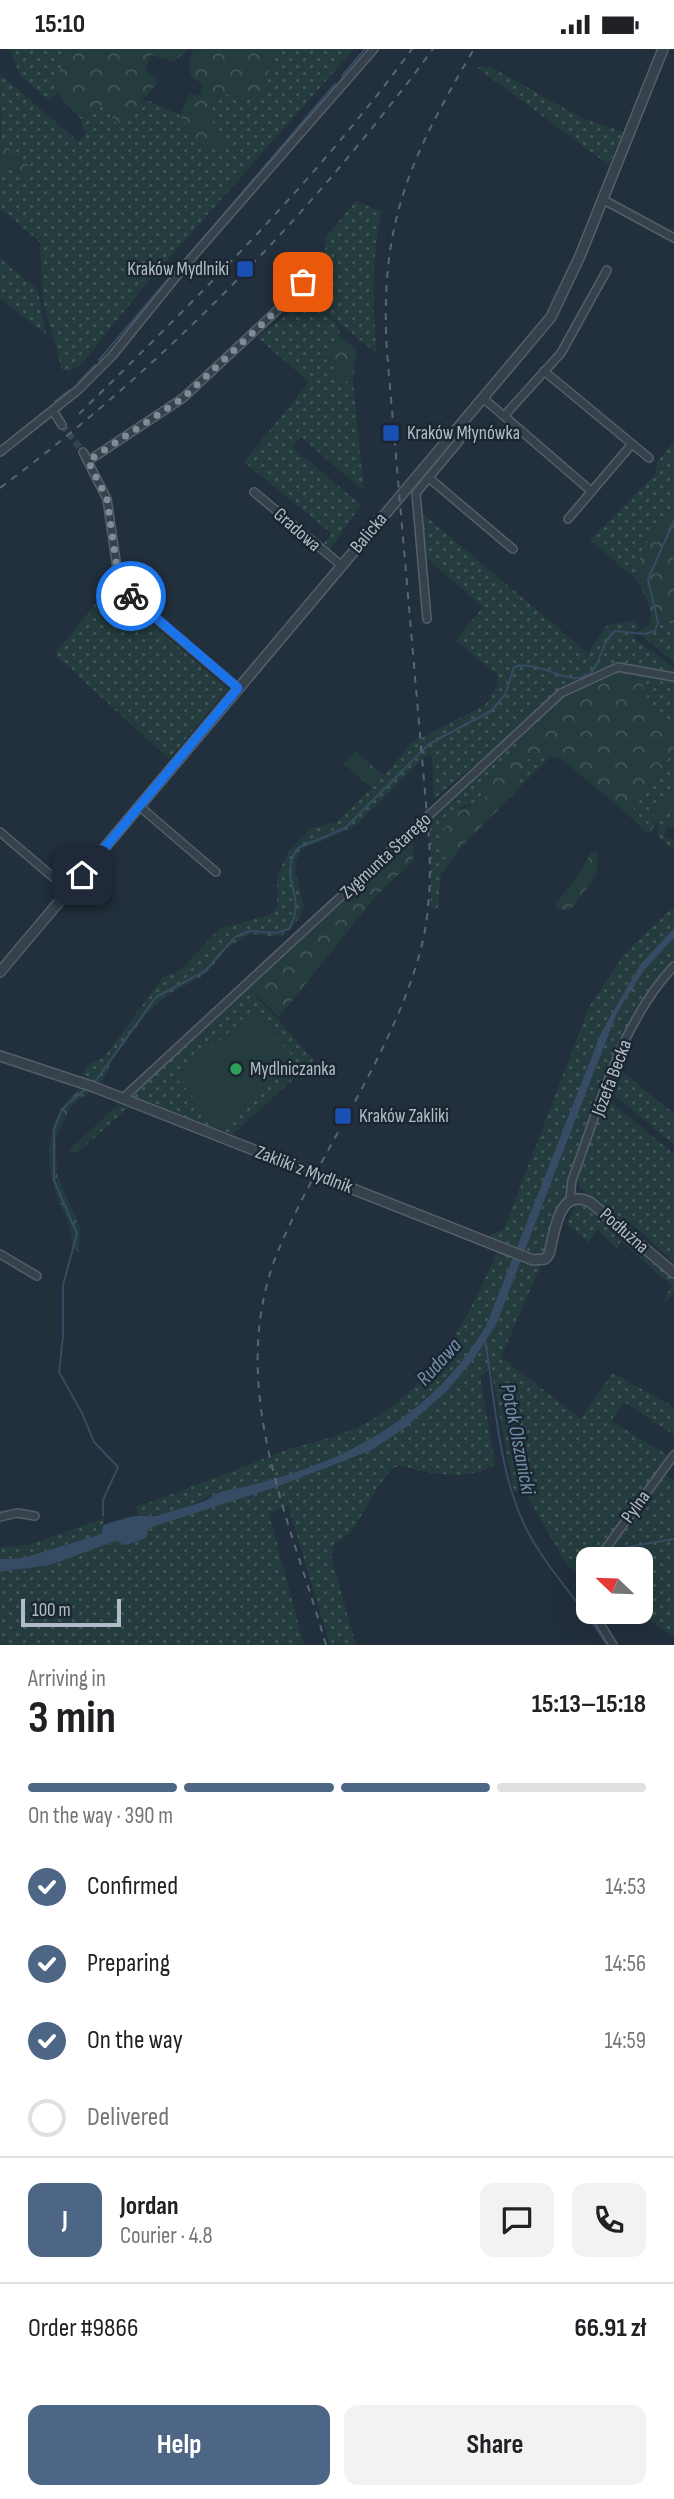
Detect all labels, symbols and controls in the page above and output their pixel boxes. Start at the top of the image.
text: 15:10 [35,9,85,40]
pin [273,252,333,312]
place label: Kraków Mydlniki [127,258,229,281]
marker: Kraków Mydlniki [235,259,255,279]
icon: bag [284,263,322,301]
place label: Kraków Młynówka [407,422,520,445]
marker: Kraków Młynówka [381,423,401,443]
street label: Gradowa [269,503,325,557]
street label: Balicka [346,508,392,558]
courier [96,561,166,631]
icon: bike [112,577,150,615]
street label: Zygmunta Starego [336,808,436,904]
pin [52,845,112,905]
icon: home [63,856,101,894]
street label: Józefa Becka [587,1037,637,1120]
place label: Mydlniczanka [250,1058,336,1081]
marker: Mydlniczanka [228,1061,244,1077]
place label: Kraków Zakliki [359,1105,449,1128]
marker: Kraków Zakliki [333,1106,353,1126]
street label: Zakliki z Mydlnik [252,1141,357,1199]
street label: Podłużna [595,1203,653,1259]
water label: Rudawa [411,1333,467,1391]
water label: Potok Olszanicki [495,1382,541,1498]
street label: Pylna [617,1486,655,1528]
north arrow [576,1547,653,1624]
map controls [576,1547,653,1624]
scale bar [21,1596,121,1628]
text: 100 m [32,1599,71,1622]
text: Arriving in [28,1665,106,1693]
text: 15:13–15:18 [532,1689,646,1720]
text: 3 min [28,1691,116,1746]
text: On the way · 390 m [28,1802,173,1830]
icon: check [28,1868,66,1906]
text: Confirmed [87,1871,178,1902]
text: 14:53 [605,1873,646,1901]
icon: check [28,1945,66,1983]
text: Preparing [87,1948,170,1979]
text: 14:56 [605,1950,646,1978]
icon: check [28,2022,66,2060]
text: On the way [87,2025,183,2056]
text: 14:59 [605,2027,646,2055]
text: Delivered [87,2102,169,2133]
button: chat [480,2183,554,2257]
button: phone [572,2183,646,2257]
text: Jordan [120,2191,178,2222]
text: J [62,2205,68,2236]
text: Courier · 4.8 [120,2222,213,2250]
text: Order #9866 [28,2313,138,2344]
text: 66.91 zł [574,2313,646,2344]
button: Help [28,2405,330,2485]
button: Share [344,2405,646,2485]

